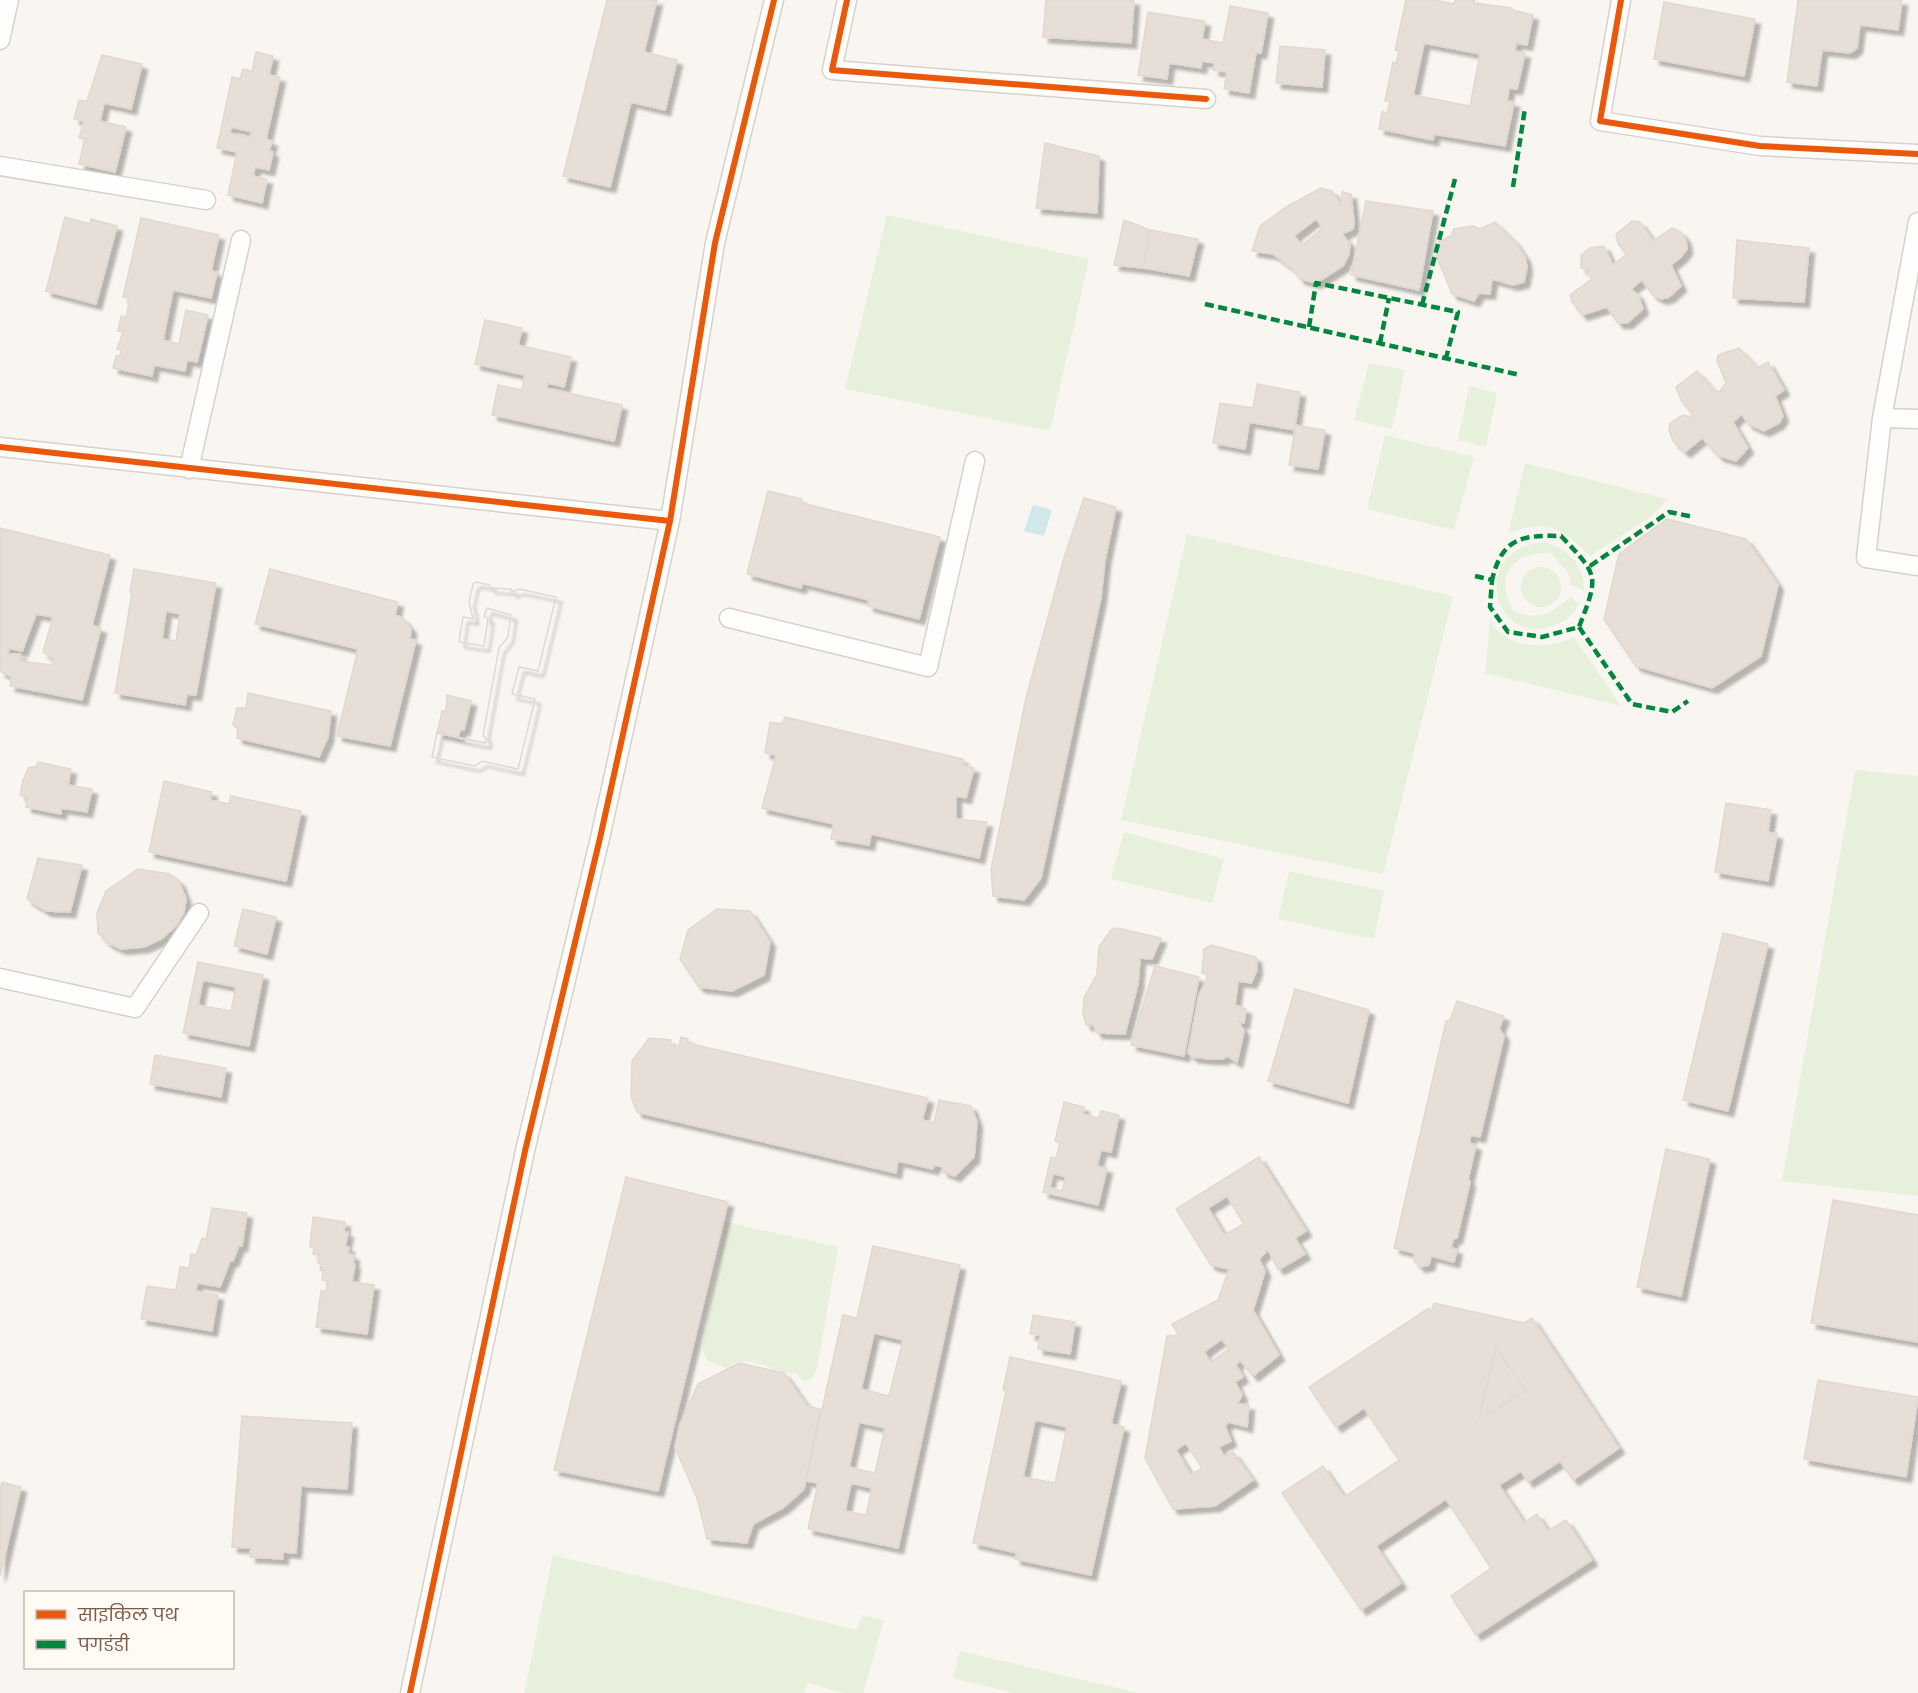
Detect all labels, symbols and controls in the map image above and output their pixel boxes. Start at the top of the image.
legend [24,1591,234,1669]
text: साइकिल पथ [77,1602,180,1627]
text: पगडंडी [77,1632,130,1657]

